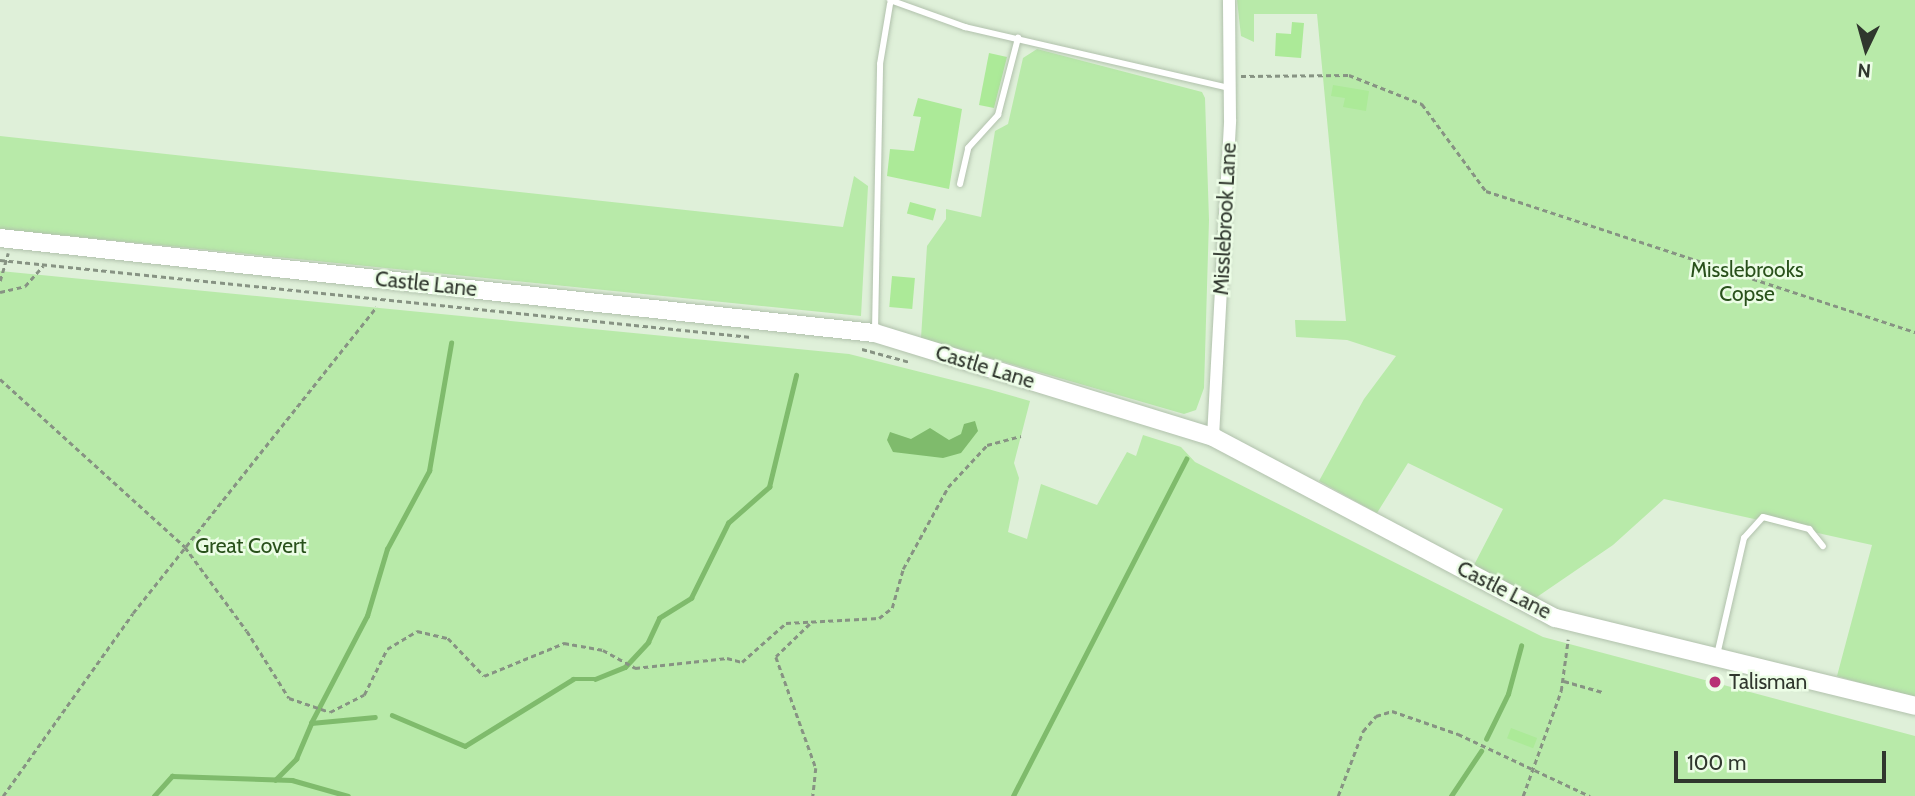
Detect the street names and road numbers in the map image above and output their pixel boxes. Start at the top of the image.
street label: Misslebrook Lane [1208,142,1242,296]
street label: Castle Lane [374,266,478,302]
street label: Castle Lane [932,340,1038,394]
street label: Castle Lane [1453,556,1555,624]

